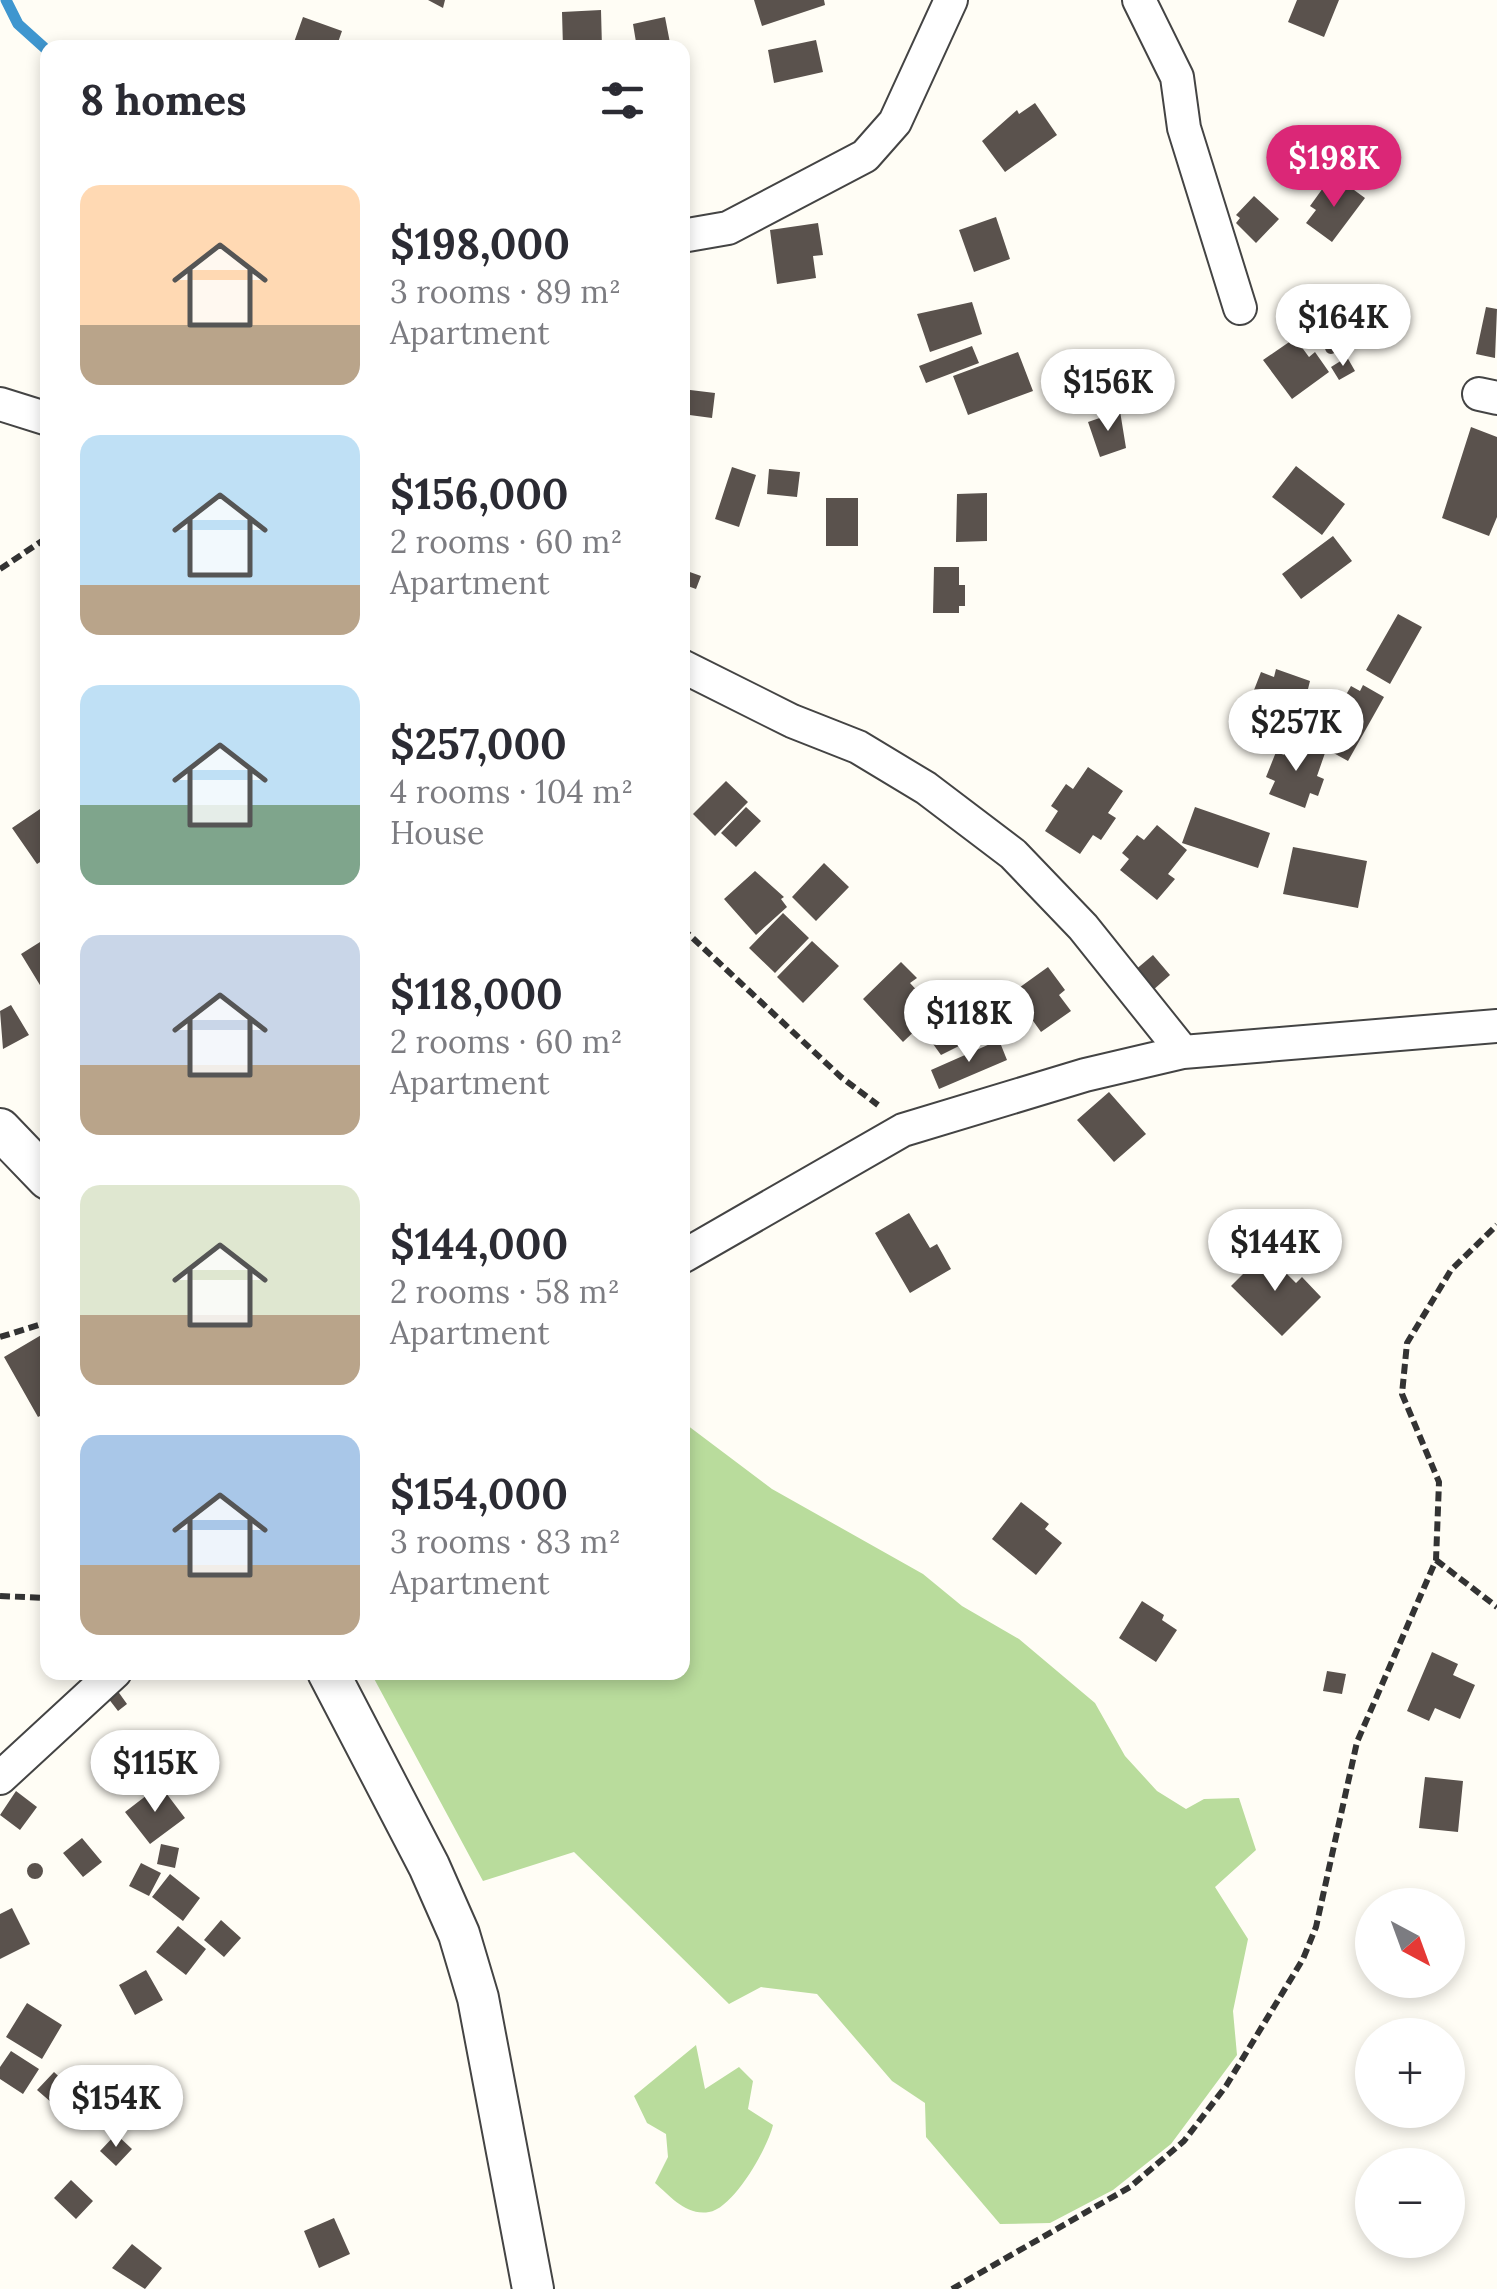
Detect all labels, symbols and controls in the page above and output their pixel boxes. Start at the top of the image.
text: 8 homes [80,73,247,127]
icon: filters [595,73,650,128]
pin: $198K [1264,125,1404,210]
text: $198K [1288,137,1380,178]
text: $198,000 [390,217,570,271]
icon: home [160,225,280,345]
text: 3 rooms · 89 m² [390,271,621,312]
pin: $164K [1273,284,1413,369]
text: $164K [1298,296,1388,337]
text: Apartment [390,312,550,353]
pin: $156K [1038,349,1178,434]
text: $156K [1063,361,1153,402]
text: $156,000 [390,467,569,521]
icon: home [160,475,280,595]
text: 2 rooms · 60 m² [390,521,623,562]
text: Apartment [390,562,550,603]
pin: $257K [1226,689,1366,774]
text: $257K [1251,701,1341,742]
text: $257,000 [390,717,567,771]
icon: home [160,725,280,845]
text: 4 rooms · 104 m² [390,771,633,812]
text: House [390,812,484,853]
text: $118,000 [390,967,563,1021]
icon: home [160,975,280,1095]
pin: $118K [899,980,1039,1065]
text: $118K [926,992,1012,1033]
text: 2 rooms · 60 m² [390,1021,623,1062]
text: Apartment [390,1062,550,1103]
pin: $144K [1205,1209,1345,1294]
text: $144,000 [390,1217,568,1271]
text: $144K [1230,1221,1320,1262]
icon: home [160,1225,280,1345]
text: 2 rooms · 58 m² [390,1271,620,1312]
text: Apartment [390,1312,550,1353]
text: $154,000 [390,1467,568,1521]
icon: home [160,1475,280,1595]
text: 3 rooms · 83 m² [390,1521,621,1562]
text: Apartment [390,1562,550,1603]
pin: $115K [85,1730,225,1815]
text: $115K [113,1742,197,1783]
north arrow [1355,1888,1465,1998]
map controls [1355,1888,1465,2258]
button: + [1355,2018,1465,2128]
pin: $154K [46,2065,186,2150]
text: $154K [71,2077,161,2118]
button: − [1355,2148,1465,2258]

